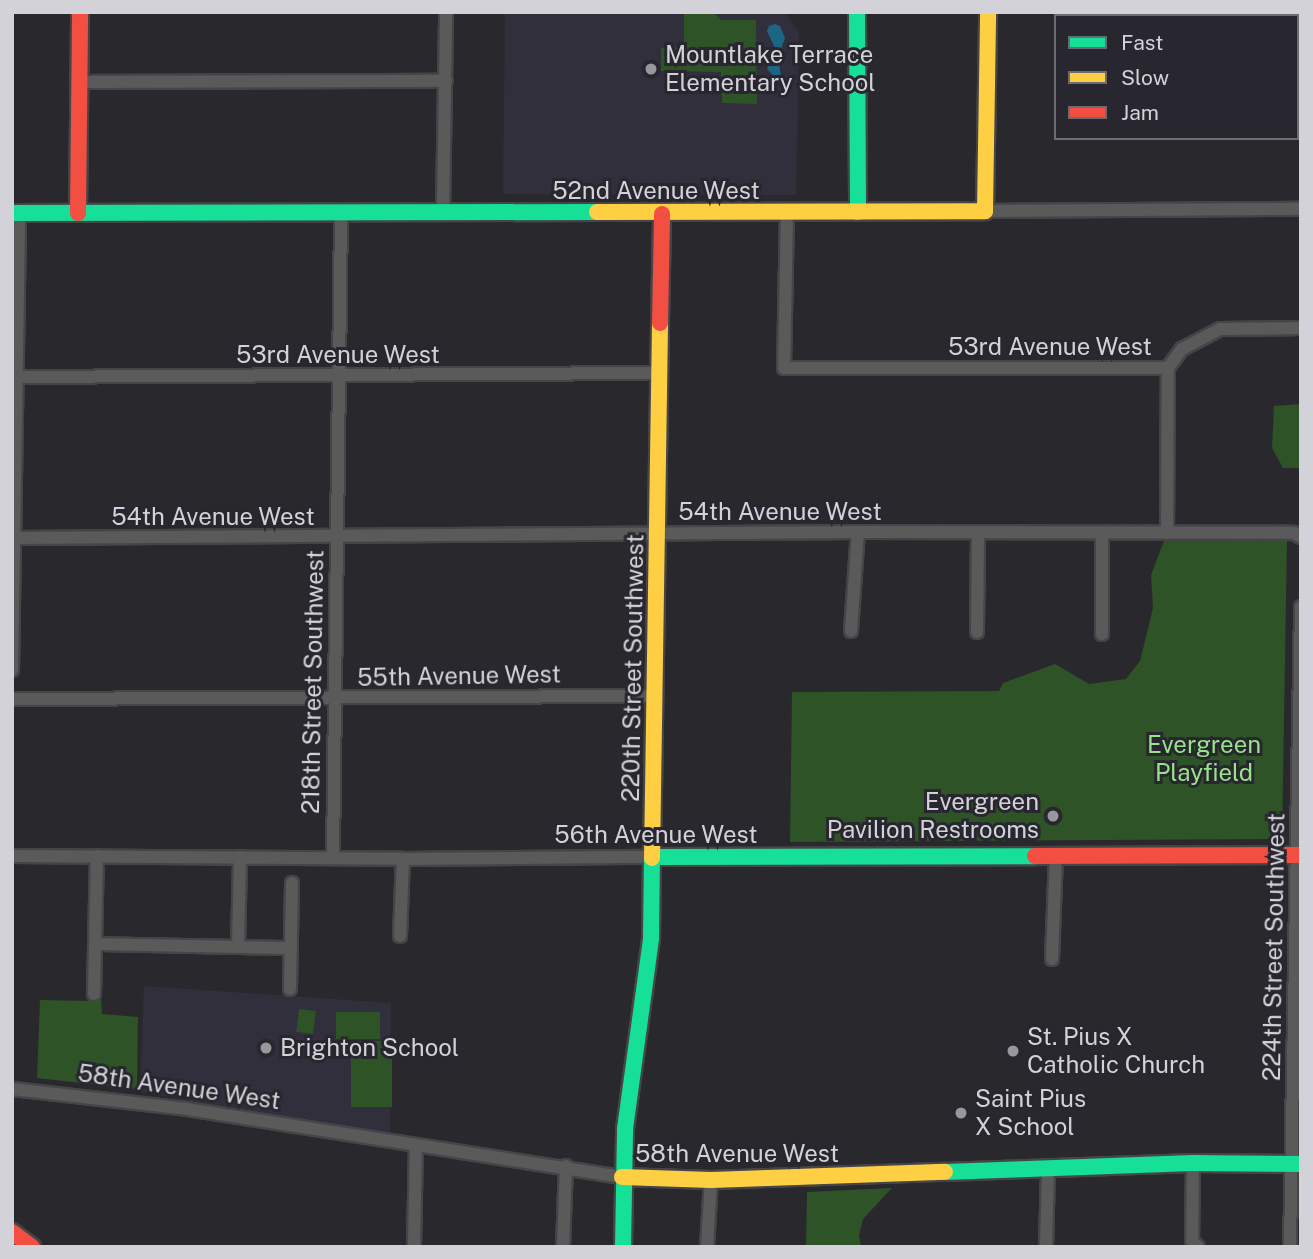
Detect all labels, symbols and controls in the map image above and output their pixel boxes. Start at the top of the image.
legend [1054,14,1299,140]
text: Fast [1121,30,1163,55]
place label: Mountlake Terrace Elementary School [665,41,876,97]
marker: Mountlake Terrace Elementary School [643,61,659,77]
text: Slow [1121,65,1169,90]
text: Jam [1121,100,1159,125]
street label: 52nd Avenue West [552,177,760,205]
street label: 53rd Avenue West [948,333,1152,361]
street label: 53rd Avenue West [236,341,440,369]
street label: 54th Avenue West [678,498,882,526]
street label: 54th Avenue West [111,503,315,531]
street label: 220th Street Southwest [616,534,650,802]
street label: 218th Street Southwest [296,550,330,814]
street label: 55th Avenue West [356,660,562,692]
park label: Evergreen Playfield [1147,731,1261,787]
place label: Evergreen Pavilion Restrooms [827,788,1039,844]
marker: Evergreen Pavilion Restrooms [1045,808,1061,824]
street label: 224th Street Southwest [1257,813,1291,1081]
street label: 56th Avenue West [554,821,758,849]
place label: St. Pius X Catholic Church [1027,1023,1205,1079]
place label: Brighton School [280,1034,459,1062]
marker: Brighton School [258,1040,274,1056]
marker: St. Pius X Catholic Church [1005,1043,1021,1059]
street label: 58th Avenue West [76,1058,282,1116]
place label: Saint Pius X School [975,1085,1086,1141]
marker: Saint Pius X School [953,1105,969,1121]
street label: 58th Avenue West [635,1140,839,1168]

